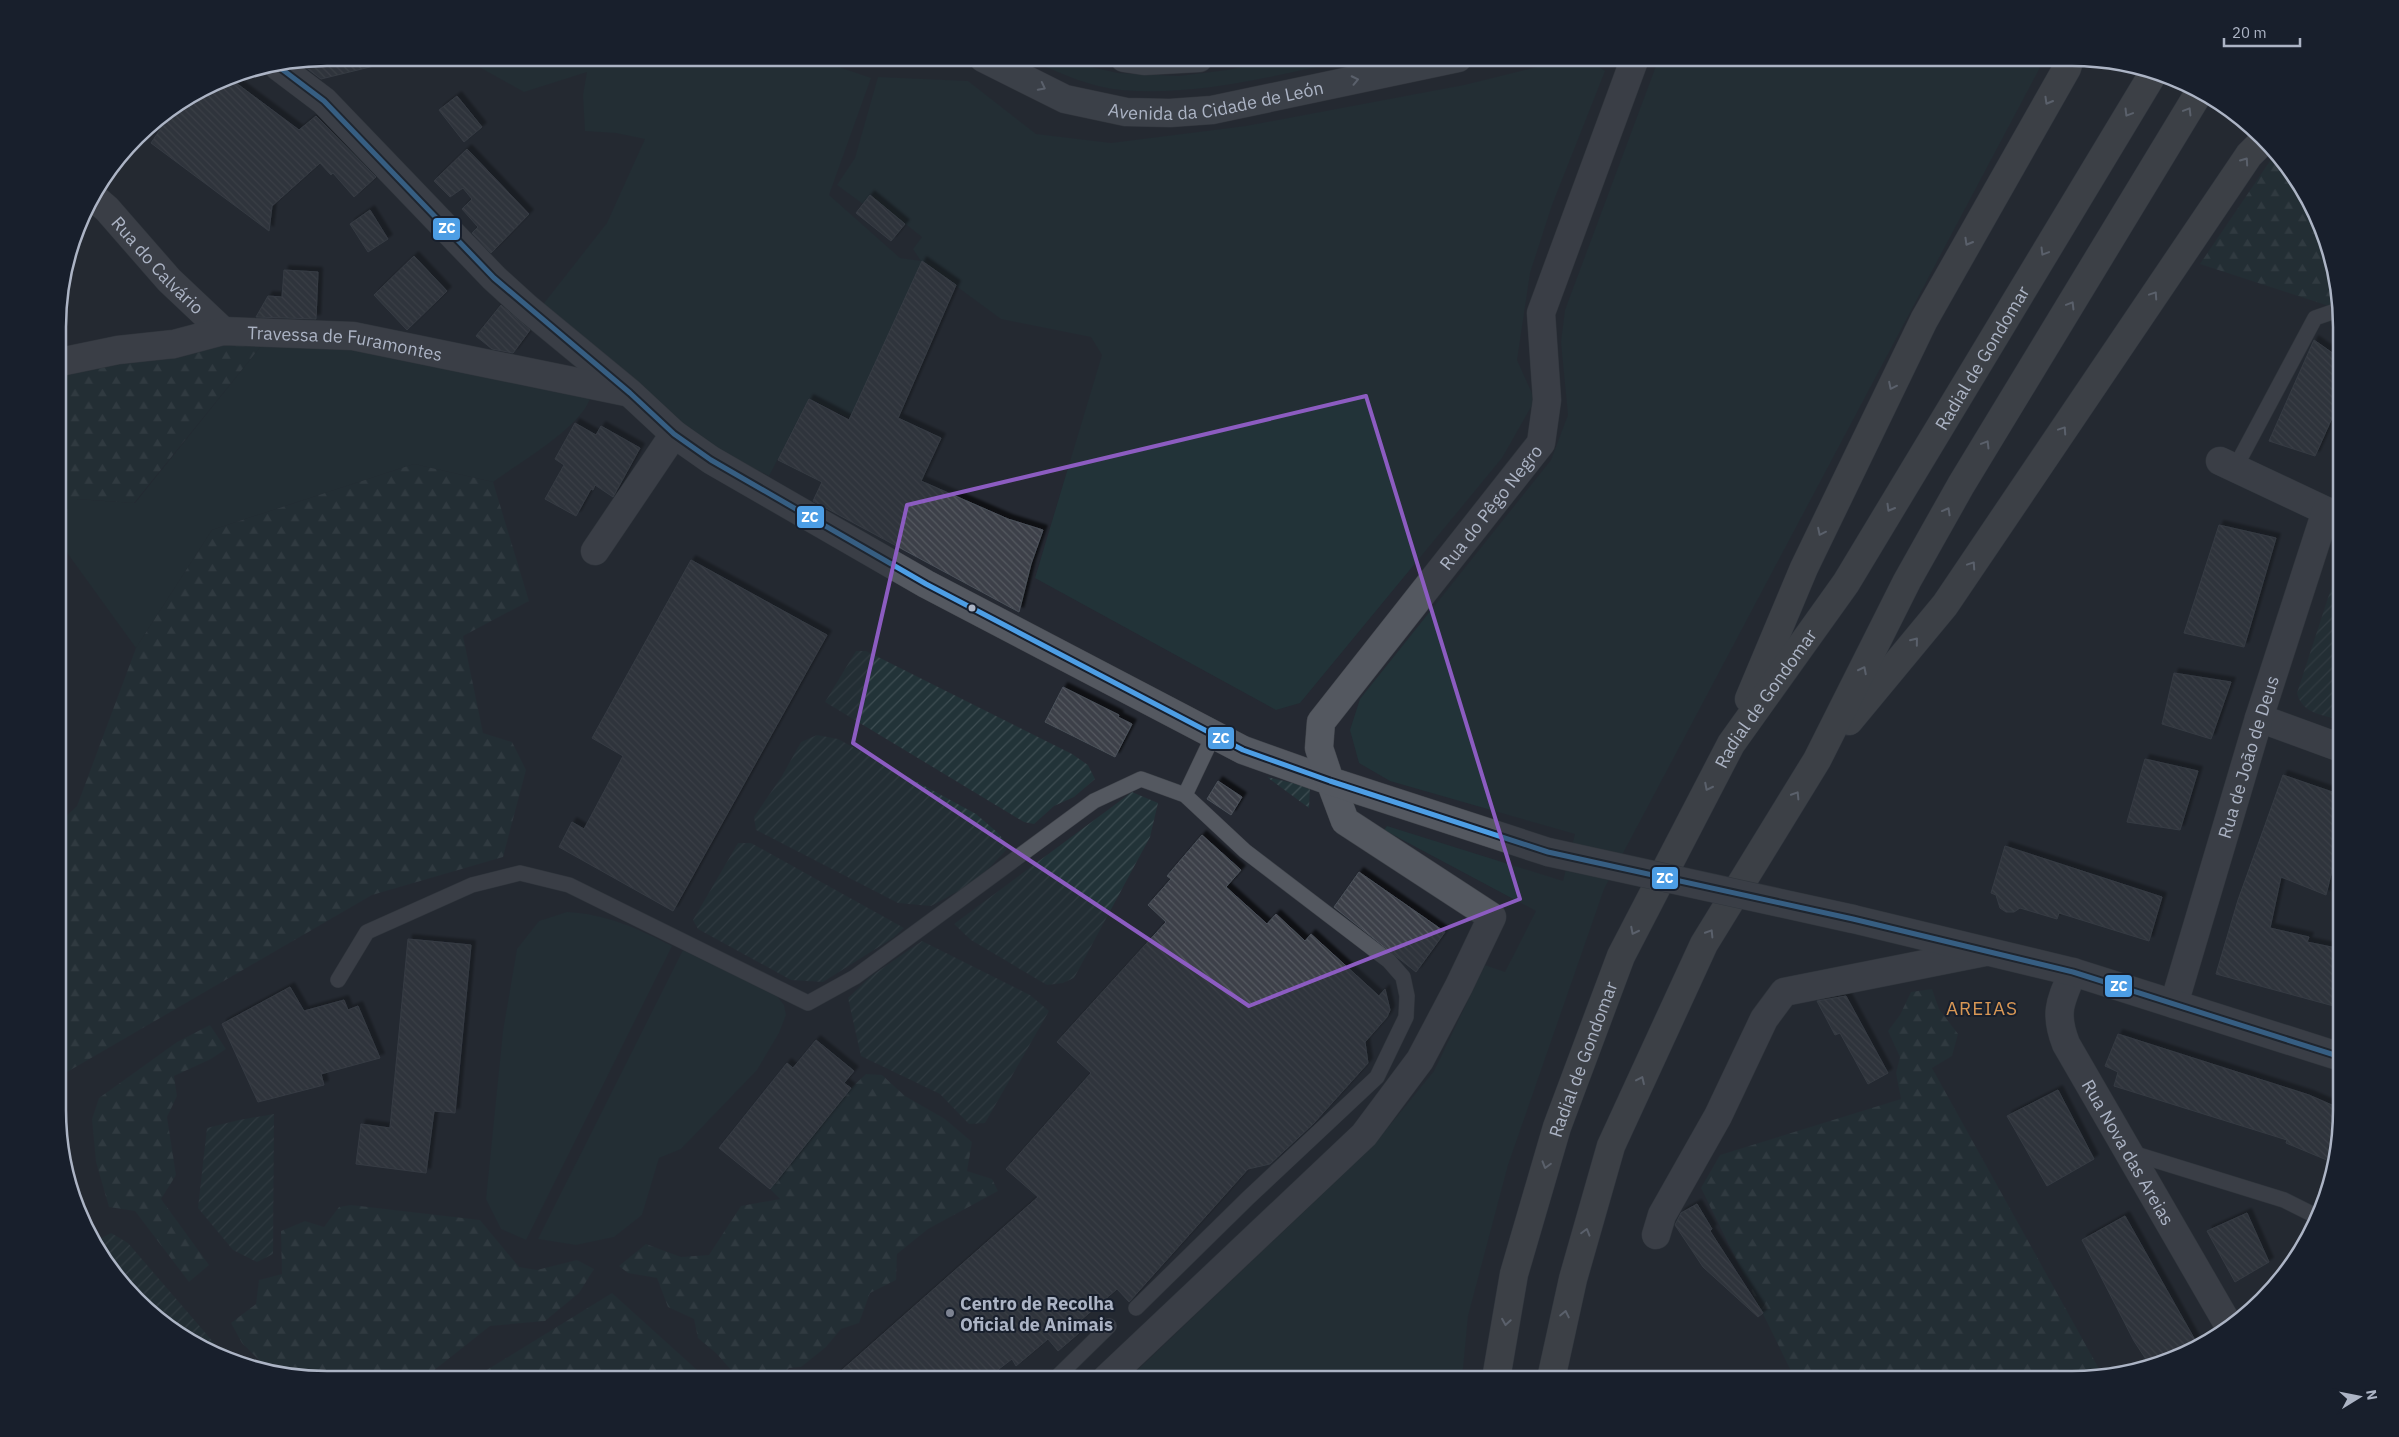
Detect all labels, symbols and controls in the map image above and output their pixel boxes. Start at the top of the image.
scale bar [2224,15,2300,47]
text: 20 m [2232,23,2267,42]
street label: Avenida da Cidade de León [1106,75,1325,125]
one-way arrow [1351,75,1359,86]
one-way arrow [1037,81,1046,91]
one-way arrow [2044,95,2054,104]
one-way arrow [2182,107,2192,116]
one-way arrow [2125,108,2135,117]
one-way arrow [2239,157,2248,166]
street label: Rua do Calvário [107,211,209,319]
line badge: ZC [432,217,461,241]
text: ZC [438,219,456,237]
one-way arrow [1964,237,1974,246]
one-way arrow [2040,247,2050,256]
street label: Radial de Gondomar [1929,281,2034,434]
one-way arrow [2148,291,2157,301]
one-way arrow [2064,301,2074,310]
street label: Travessa de Furamontes [247,320,445,366]
one-way arrow [1888,381,1898,390]
one-way arrow [2057,426,2066,436]
street label: Rua do Pêgo Negro [1434,440,1547,574]
one-way arrow [1980,440,1990,449]
one-way arrow [1886,502,1896,511]
line badge: ZC [796,505,825,529]
one-way arrow [1940,507,1950,516]
text: ZC [801,508,819,526]
one-way arrow [1817,527,1828,536]
one-way arrow [1966,561,1975,570]
unlabelled marker [967,603,977,613]
street label: Radial de Gondomar [1709,624,1821,772]
one-way arrow [1909,638,1918,647]
one-way arrow [1857,666,1867,675]
street label: Rua de João de Deus [2212,672,2284,841]
line badge: ZC [1207,726,1235,750]
text: ZC [1212,729,1230,747]
one-way arrow [1704,782,1714,791]
one-way arrow [1789,791,1799,800]
line badge: ZC [1651,866,1679,890]
text: ZC [1656,869,1674,887]
one-way arrow [1630,926,1640,935]
one-way arrow [1704,929,1714,938]
line badge: ZC [2104,974,2133,998]
text: ZC [2110,977,2128,995]
street label: Radial de Gondomar [1543,978,1622,1140]
district label: AREIAS [1946,996,2018,1020]
street label: Rua Nova das Areias [2077,1075,2180,1229]
one-way arrow [1635,1076,1646,1085]
one-way arrow [1541,1161,1551,1169]
one-way arrow [1581,1229,1591,1237]
place label: Centro de Recolha Oficial de Animais [960,1292,1114,1336]
marker: Centro de Recolha Oficial de Animais [944,1307,956,1319]
one-way arrow [1559,1310,1570,1319]
one-way arrow [1501,1318,1511,1327]
north arrow [2334,1372,2384,1422]
text: N [2362,1388,2382,1401]

